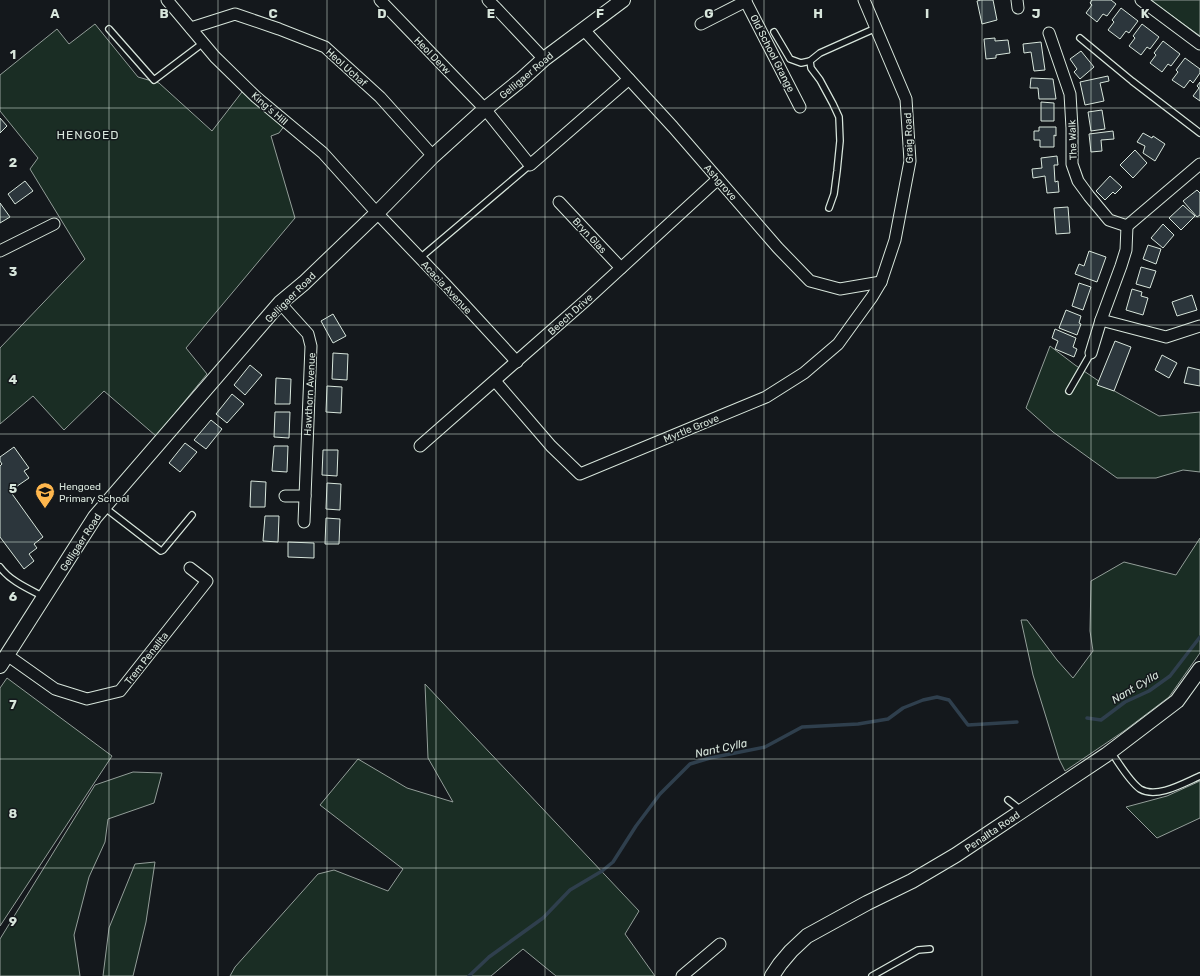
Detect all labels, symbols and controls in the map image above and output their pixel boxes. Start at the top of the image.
text: A [50,6,60,21]
text: B [159,6,169,21]
text: C [268,6,278,21]
text: D [377,6,387,21]
text: E [487,6,495,21]
text: F [596,6,604,21]
text: G [704,6,714,21]
text: H [813,6,823,21]
text: I [925,6,929,21]
text: J [1032,6,1040,21]
text: K [1141,6,1150,21]
street label: Old School Grange [747,13,797,95]
street label: Heol Derw [411,34,453,77]
street label: Heol Uchaf [323,46,370,89]
text: 1 [10,47,16,62]
street label: Gelligaer Road [497,50,556,102]
street label: King's Hill [249,90,290,128]
street label: Graig Road [902,112,916,163]
street label: The Walk [1066,119,1080,160]
district label: HENGOED [56,128,120,142]
text: 2 [9,155,17,170]
street label: Ashgrove [701,162,739,204]
street label: Bryn Glas [570,215,609,256]
street label: Acacia Avenue [419,259,474,317]
text: 3 [9,264,18,279]
street label: Gelligaer Road [263,270,318,325]
street label: Beech Drive [546,291,596,338]
street label: Hawthorn Avenue [302,352,318,436]
text: 4 [9,372,18,387]
street label: Myrtle Grove [662,412,721,445]
text: 5 [9,481,17,496]
school or university icon: Hengoed Primary School [34,481,56,509]
place label: Hengoed Primary School [59,481,129,505]
street label: Gelligaer Road [58,511,104,574]
text: 6 [9,589,18,604]
street label: Trem Penallta [123,630,171,687]
water label: Nant Cylla [1109,668,1162,707]
text: 7 [9,697,17,712]
water label: Nant Cylla [694,737,749,760]
text: 8 [9,806,18,821]
street label: Penallta Road [963,809,1022,855]
text: 9 [9,914,17,929]

